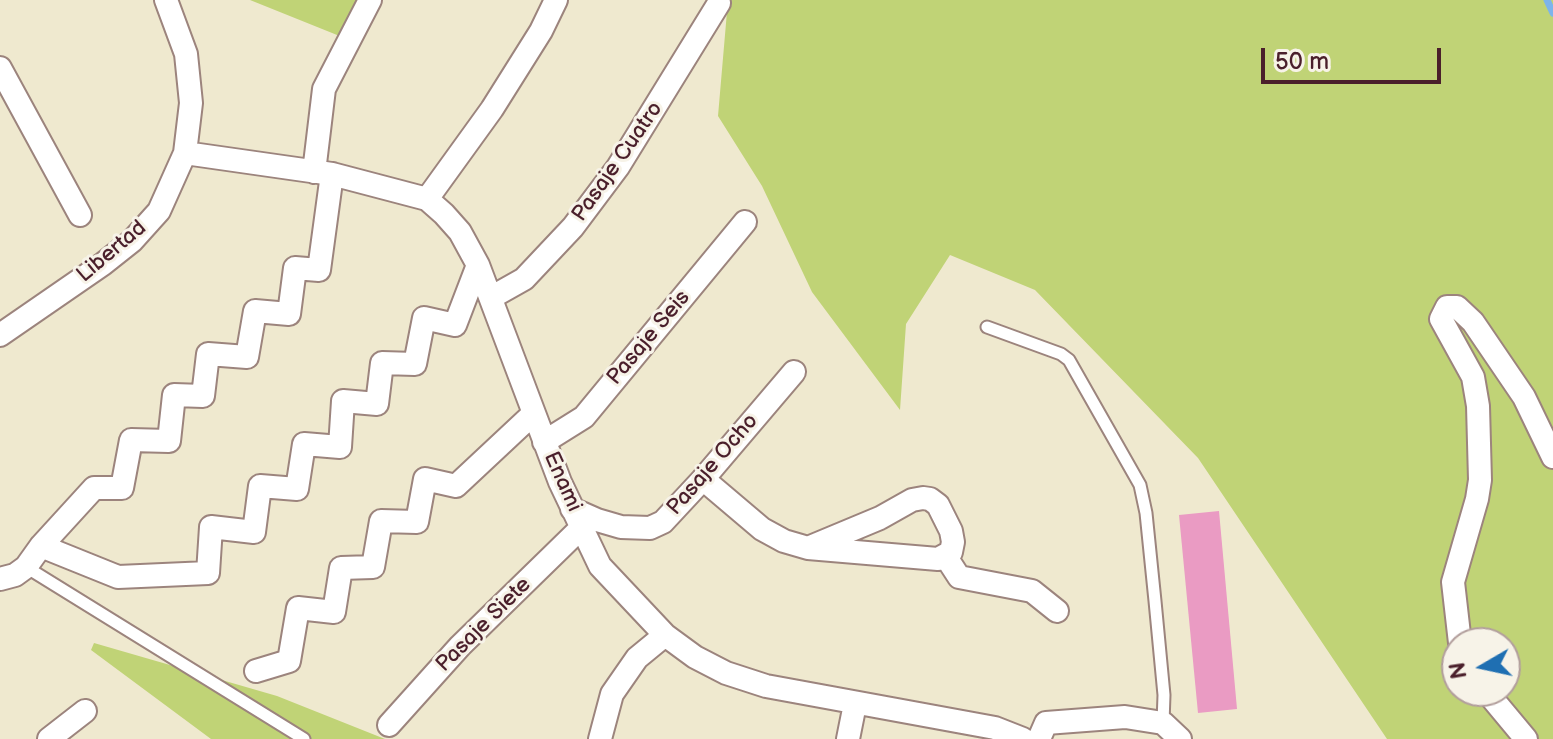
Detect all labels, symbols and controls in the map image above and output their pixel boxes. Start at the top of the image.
scale bar [1265,32,1445,82]
text: 50 m [1275,47,1329,76]
street label: Pasaje Cuatro [567,97,669,227]
street label: Libertad [72,215,152,289]
street label: Pasaje Seis [602,285,696,391]
street label: Pasaje Ocho [662,409,764,521]
street label: Enami [537,448,587,516]
street label: Pasaje Siete [431,572,537,678]
north arrow [1441,627,1521,707]
text: N [1444,660,1473,681]

